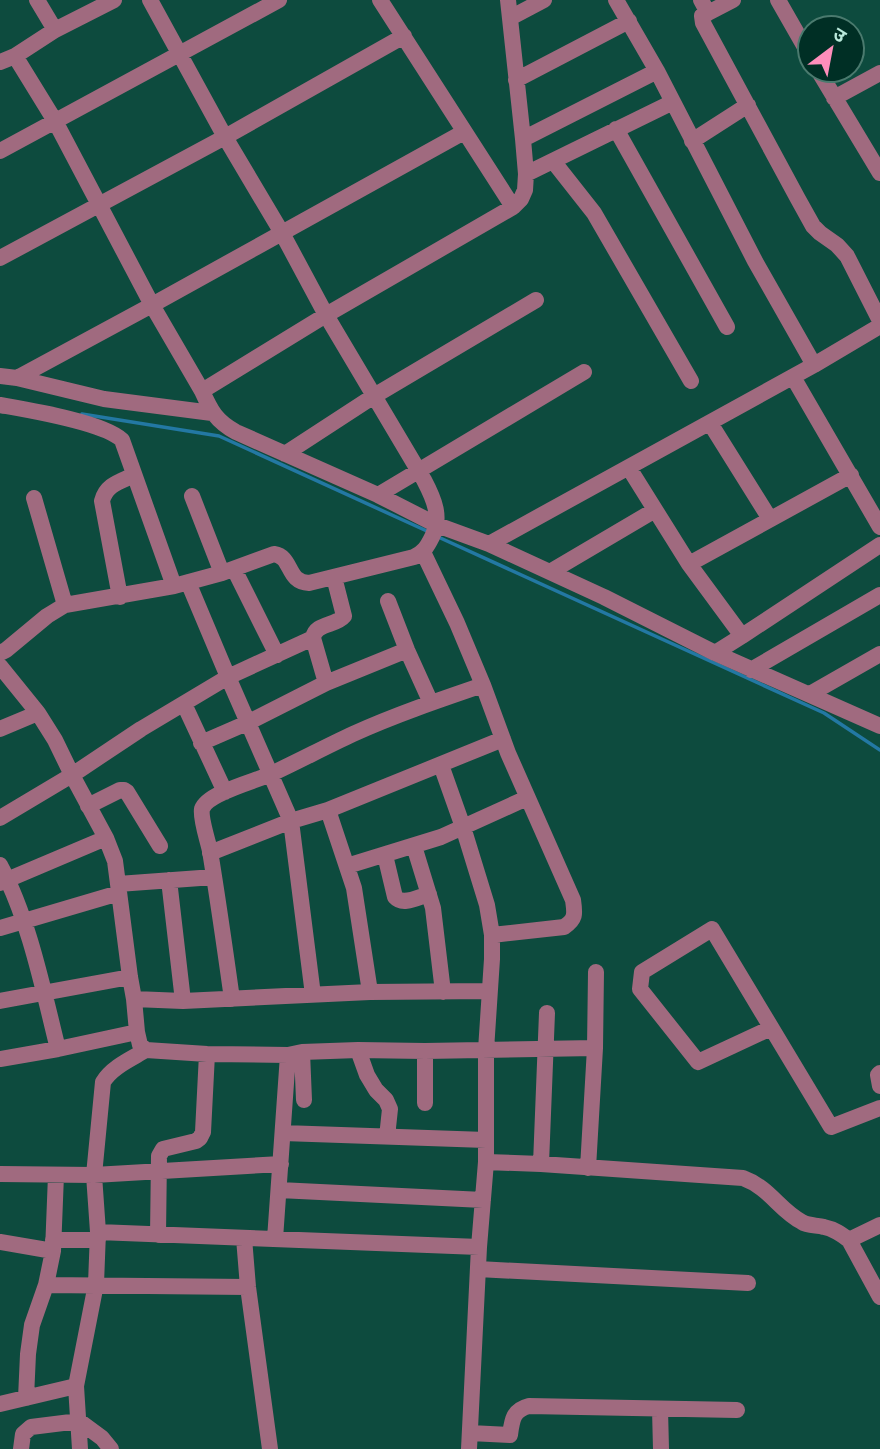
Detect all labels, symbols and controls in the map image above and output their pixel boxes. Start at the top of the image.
north arrow [796,14,866,84]
text: उ [829,22,851,47]

